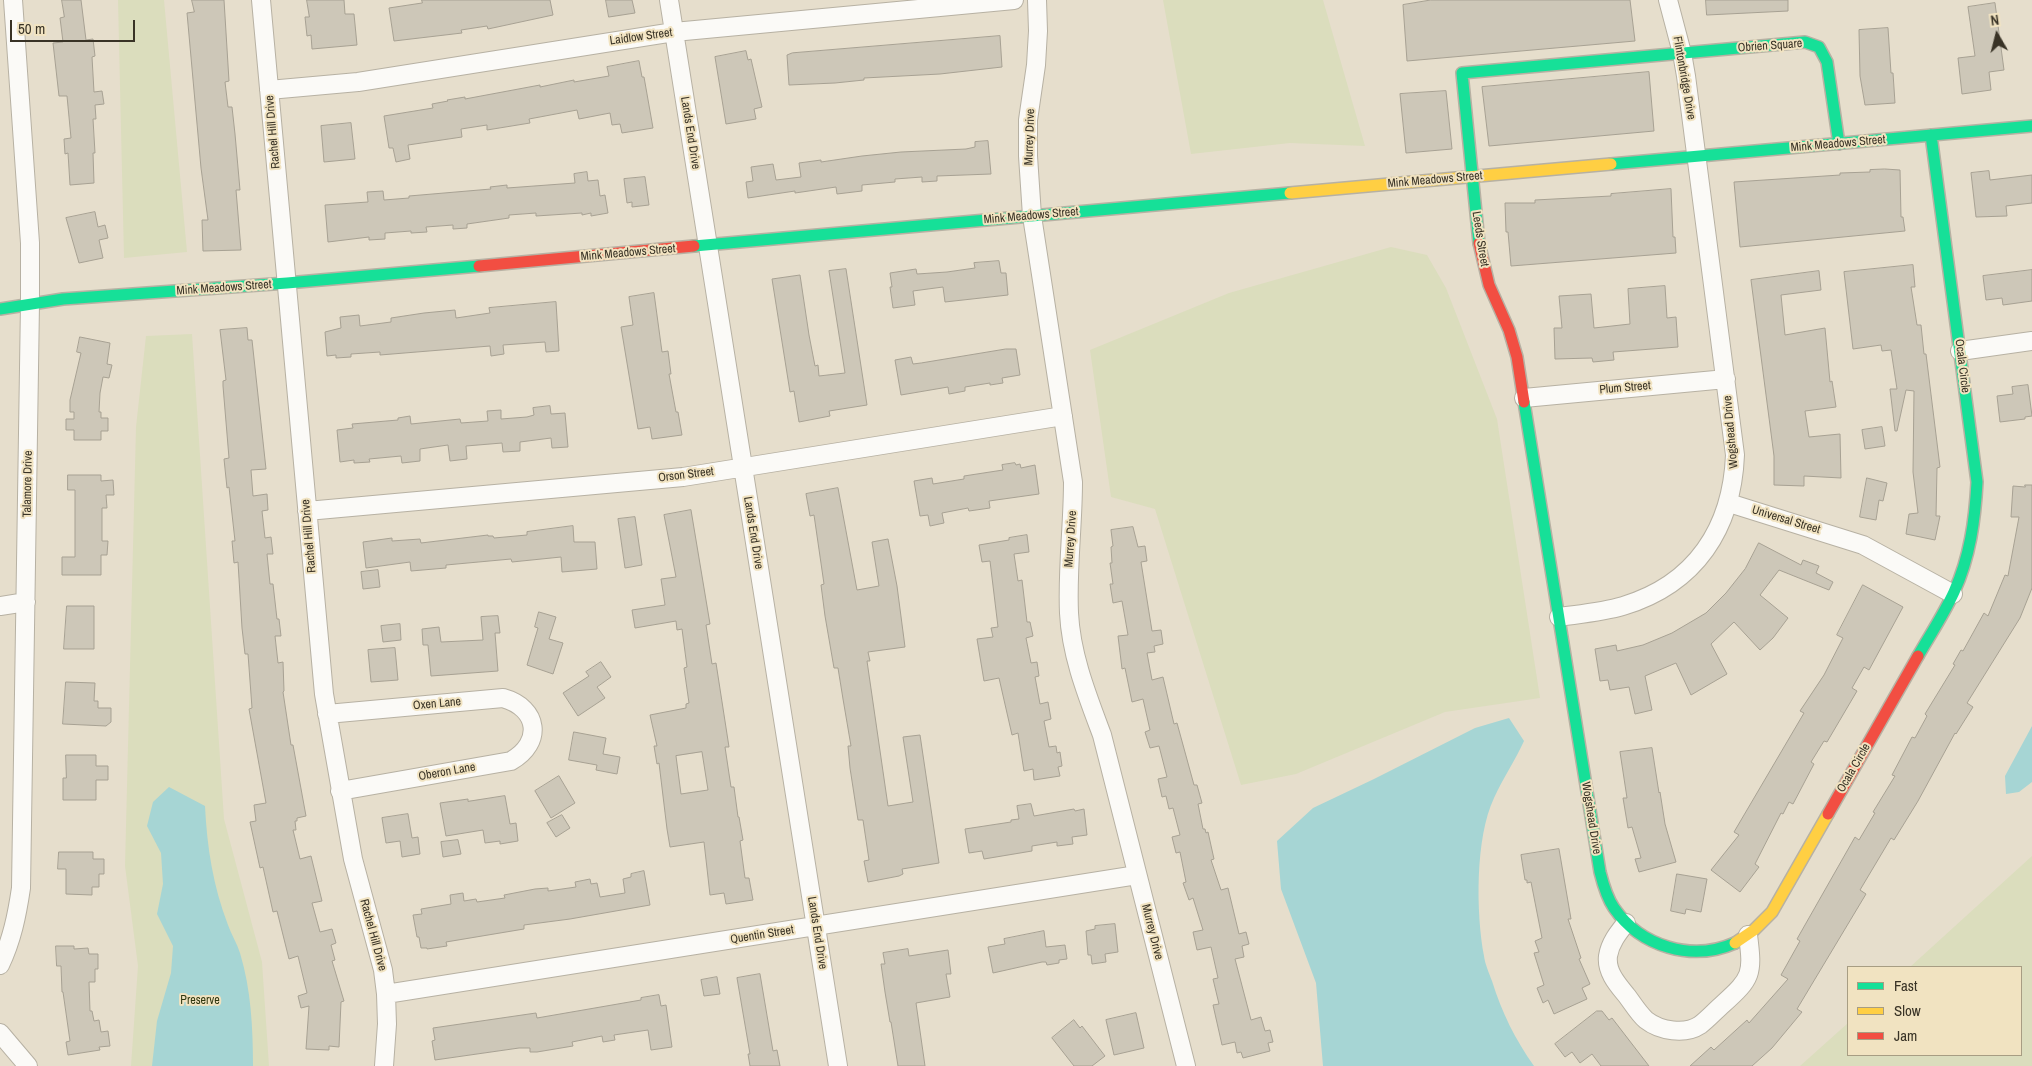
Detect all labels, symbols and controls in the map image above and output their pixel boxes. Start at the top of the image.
scale bar [12,10,138,42]
north arrow [1972,10,2022,60]
text: N [1990,11,2000,30]
text: 50 m [18,18,45,39]
street label: Laidlow Street [609,25,673,49]
street label: Flintonbridge Drive [1670,35,1698,121]
street label: Obrien Square [1737,37,1803,55]
street label: Rachel Hill Drive [263,95,283,169]
street label: Lands End Drive [677,96,703,170]
street label: Murrey Drive [1022,108,1038,166]
street label: Mink Meadows Street [1790,133,1886,155]
street label: Mink Meadows Street [1387,169,1483,191]
street label: Mink Meadows Street [983,205,1079,227]
street label: Leeds Street [1469,210,1491,268]
street label: Mink Meadows Street [580,242,676,264]
street label: Mink Meadows Street [176,277,272,299]
street label: Ocala Circle [1952,338,1972,394]
street label: Plum Street [1599,379,1651,397]
street label: Wogshead Drive [1721,395,1741,469]
street label: Talamore Drive [20,450,36,518]
street label: Orson Street [657,464,715,486]
street label: Lands End Drive [740,496,766,570]
street label: Rachel Hill Drive [299,499,319,573]
street label: Universal Street [1750,503,1822,537]
street label: Murrey Drive [1062,510,1080,568]
street label: Oxen Lane [412,695,462,713]
street label: Ocala Circle [1834,741,1874,795]
street label: Oberon Lane [417,760,477,784]
street label: Wogshead Drive [1578,781,1604,855]
street label: Lands End Drive [804,896,830,970]
street label: Rachel Hill Drive [356,897,390,973]
street label: Murrey Drive [1138,903,1166,961]
street label: Quentin Street [729,923,795,947]
legend [1847,966,2022,1056]
text: Fast [1894,975,1917,996]
park label: Preserve [180,994,220,1008]
text: Slow [1894,1000,1921,1021]
text: Jam [1894,1025,1917,1046]

